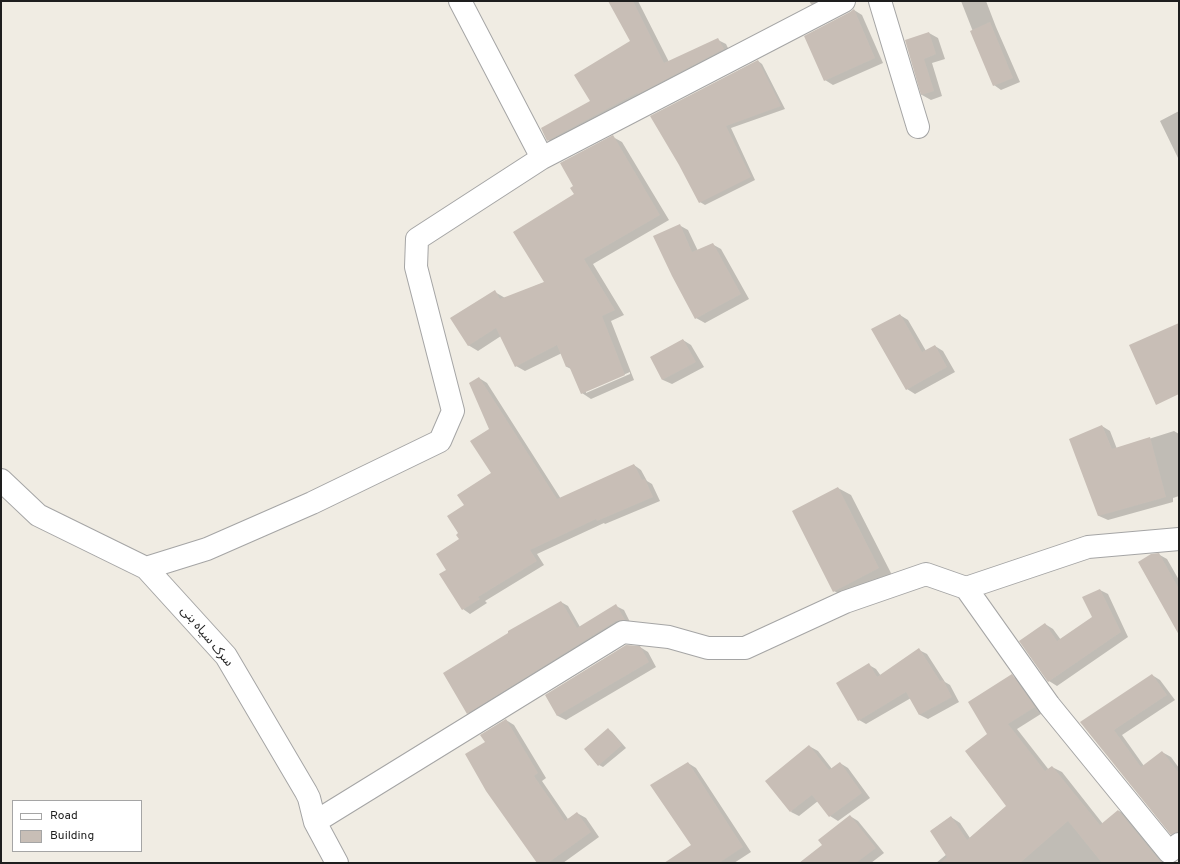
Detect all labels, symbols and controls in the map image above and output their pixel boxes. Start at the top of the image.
street label: سرک سیاه بنی [176,604,236,670]
legend [12,800,142,852]
text: Road [50,808,78,824]
text: Building [50,828,94,844]

